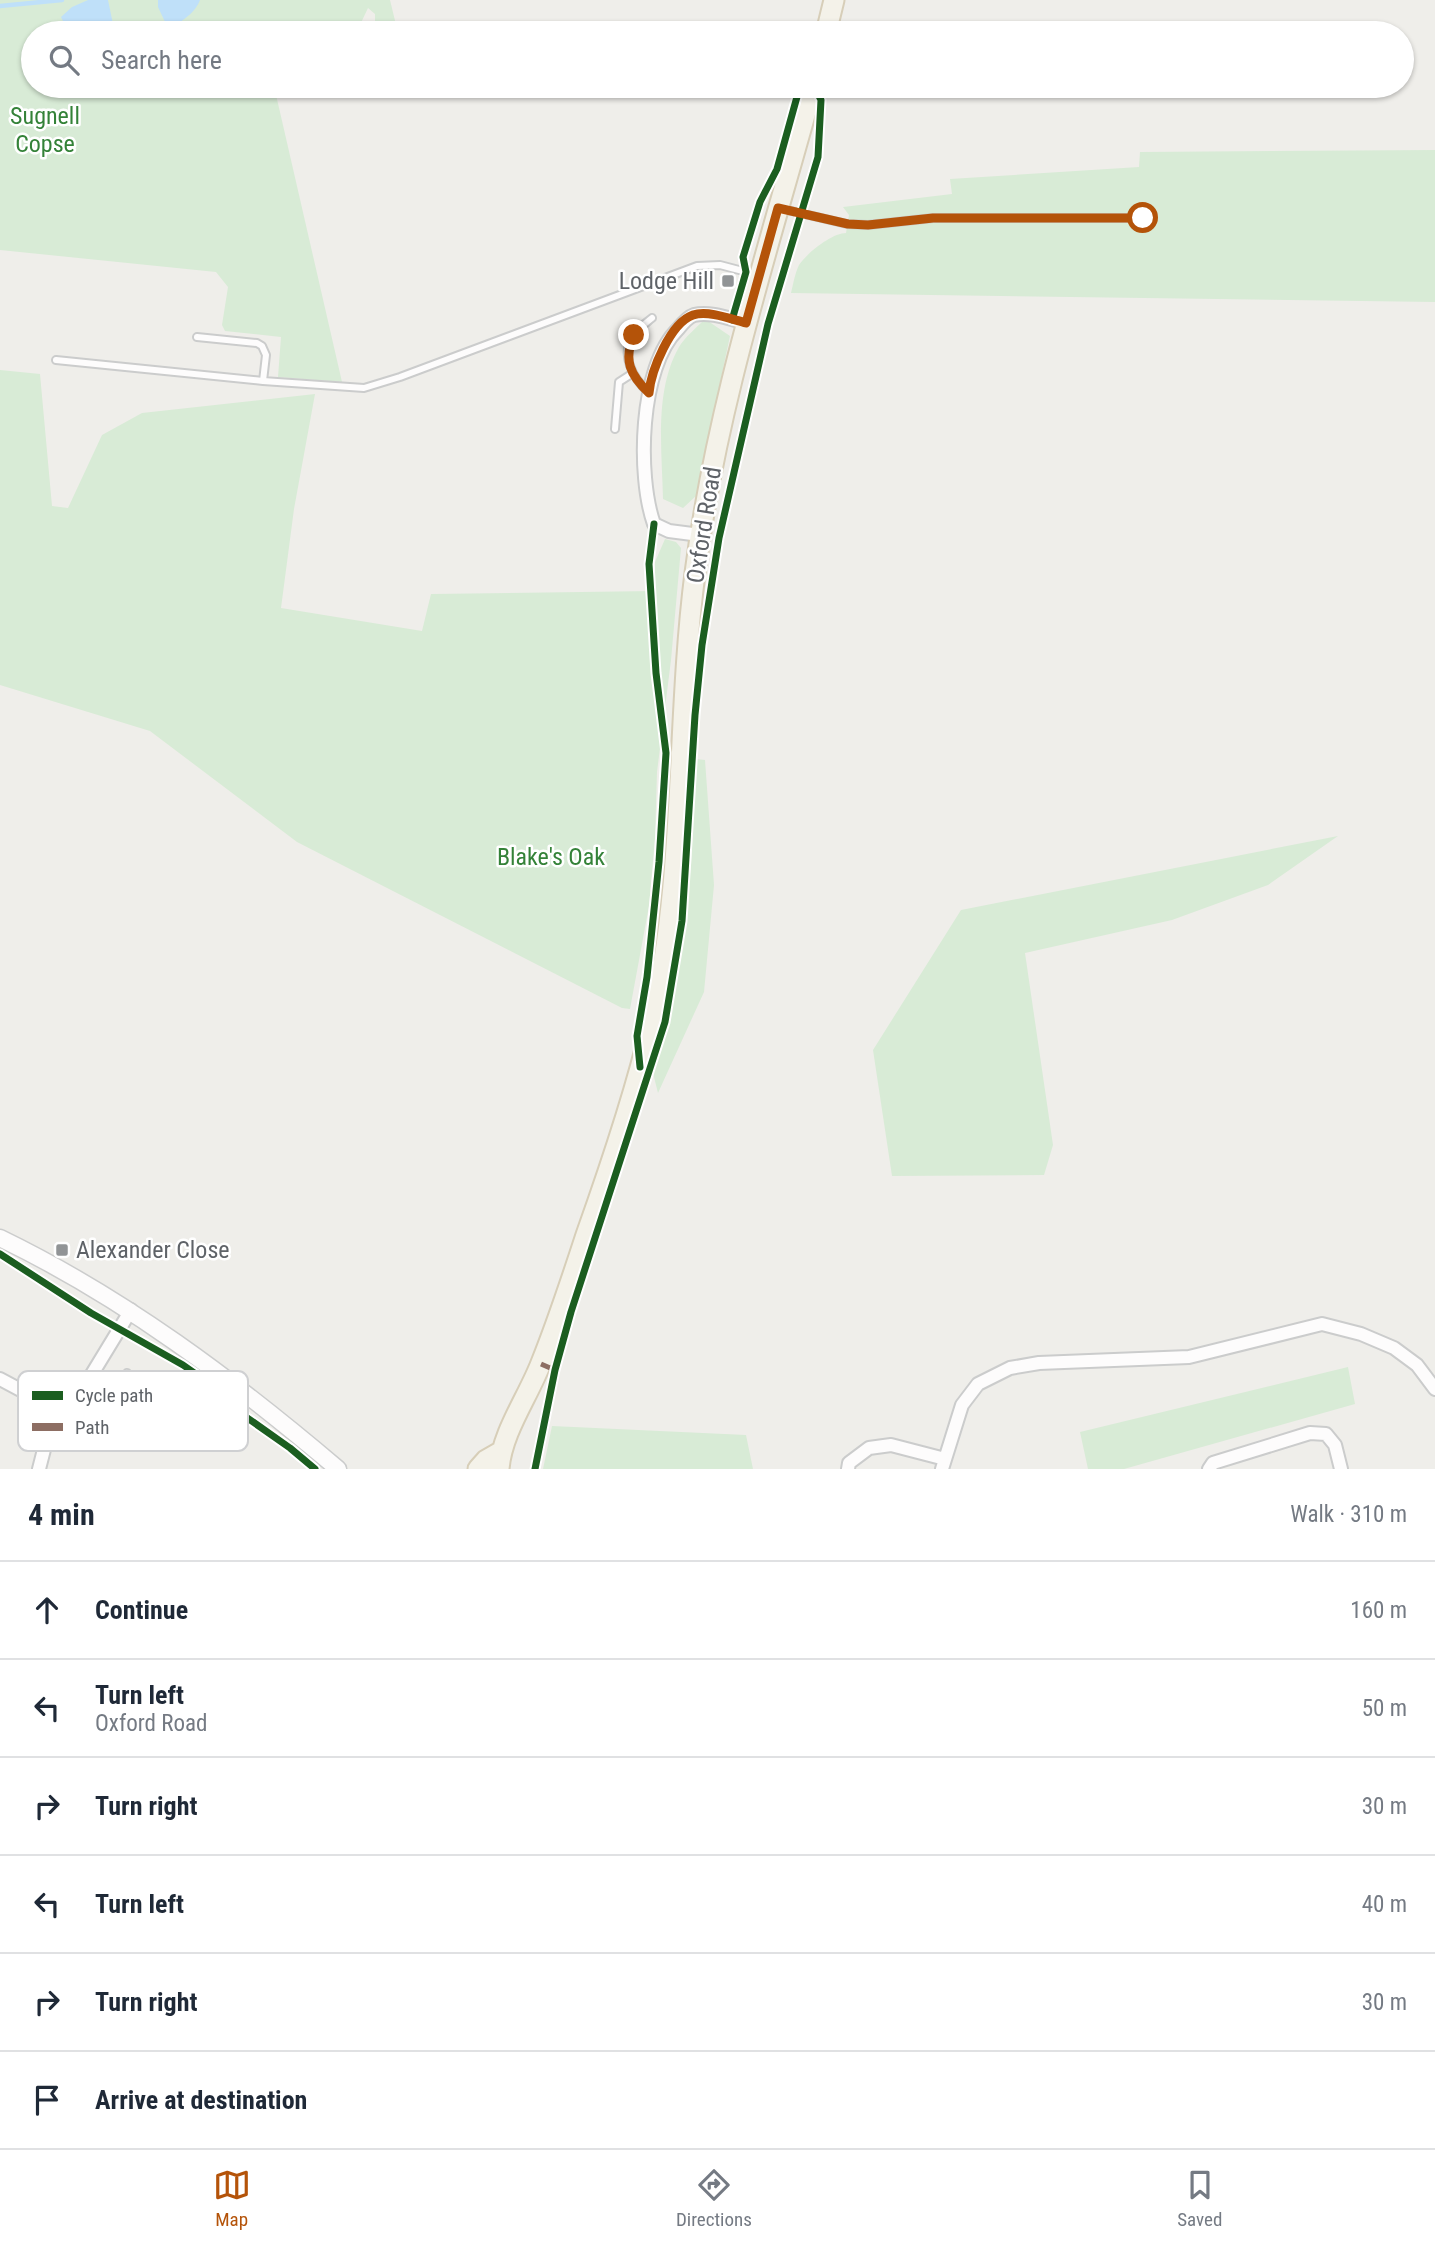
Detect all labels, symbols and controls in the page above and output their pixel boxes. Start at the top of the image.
search box [21,21,1414,98]
icon: search [45,41,83,79]
text: Search here [101,45,222,75]
park label: Sugnell Copse [10,102,80,158]
route start [1127,202,1158,233]
place label: Lodge Hill [619,267,714,295]
marker: Lodge Hill [720,273,736,289]
route end [618,319,649,350]
street label: Oxford Road [681,465,727,585]
park label: Blake's Oak [497,843,605,871]
place label: Alexander Close [76,1236,230,1264]
marker: Alexander Close [54,1242,70,1258]
legend [18,1371,248,1451]
text: Cycle path [75,1384,153,1407]
text: Path [75,1416,109,1439]
text: 4 min [28,1497,95,1532]
text: Walk · 310 m [1290,1501,1407,1528]
icon: ahead [28,1591,66,1629]
text: Continue [95,1595,188,1625]
text: 160 m [1350,1597,1407,1624]
text: Turn left [95,1680,184,1710]
icon: left [28,1689,66,1727]
text: 50 m [1362,1695,1407,1722]
text: Oxford Road [95,1710,207,1737]
icon: right [28,1787,66,1825]
text: Turn right [95,1791,197,1821]
text: 30 m [1362,1793,1407,1820]
icon: left [28,1885,66,1923]
text: Turn left [95,1889,184,1919]
text: 40 m [1362,1891,1407,1918]
icon: right [28,1983,66,2021]
text: Turn right [95,1987,197,2017]
text: 30 m [1362,1989,1407,2016]
icon: arrive [28,2081,66,2119]
text: Arrive at destination [95,2085,307,2115]
tab: Map [213,2166,251,2231]
tab: Directions [676,2166,752,2231]
tab: Saved [1177,2166,1222,2231]

